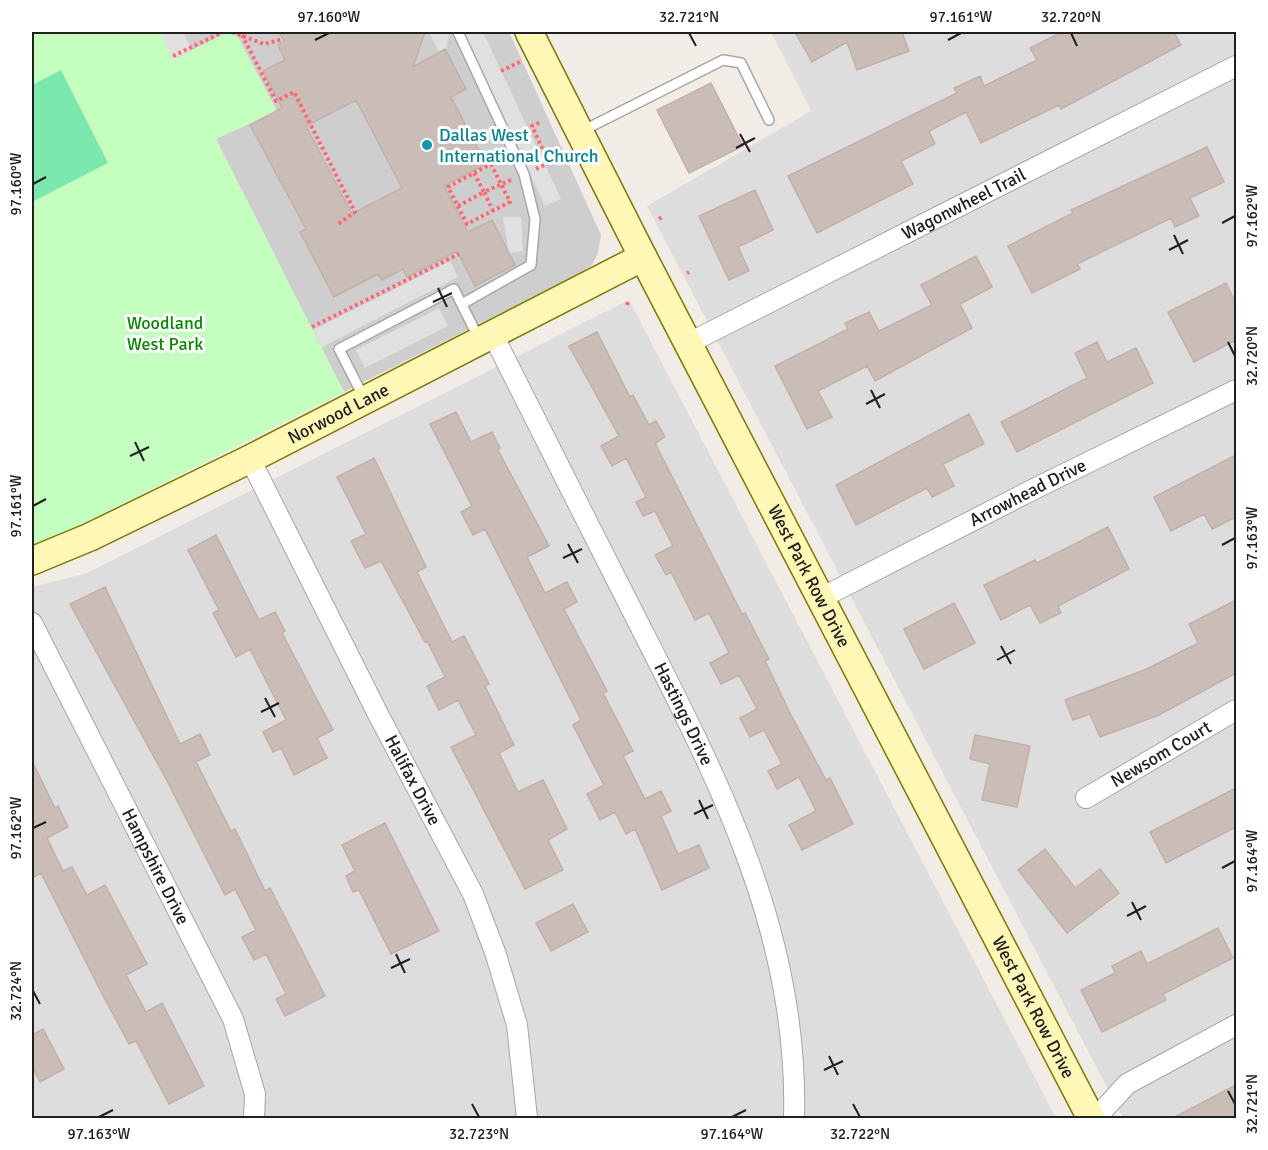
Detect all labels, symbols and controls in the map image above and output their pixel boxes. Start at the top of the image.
text: 97.160°W [298,8,361,26]
text: 32.721°N [659,8,719,26]
text: 97.161°W [930,8,993,26]
text: 32.720°N [1041,8,1101,26]
place label: Dallas West International Church [439,124,599,167]
marker: Dallas West International Church [420,138,434,152]
text: 97.160°W [7,152,25,215]
street label: Wagonwheel Trail [898,163,1029,244]
text: 97.162°W [1243,184,1261,247]
park label: Woodland West Park [127,312,203,355]
text: 32.720°N [1243,326,1261,386]
street label: Norwood Lane [284,379,393,449]
street label: Arrowhead Drive [966,454,1090,531]
text: 97.161°W [7,474,25,537]
street label: West Park Row Drive [763,501,855,651]
text: 97.163°W [1243,506,1261,569]
street label: Hastings Drive [649,659,718,769]
street label: Newsom Court [1107,716,1215,792]
street label: Halifax Drive [380,731,446,829]
text: 97.162°W [7,796,25,859]
street label: Hampshire Drive [117,805,194,928]
text: 97.164°W [1243,829,1261,892]
street label: West Park Row Drive [987,932,1079,1082]
text: 32.724°N [7,961,25,1021]
text: 32.721°N [1243,1074,1261,1134]
text: 97.163°W [68,1125,131,1143]
text: 32.723°N [449,1125,509,1143]
text: 97.164°W [701,1125,764,1143]
text: 32.722°N [830,1125,890,1143]

